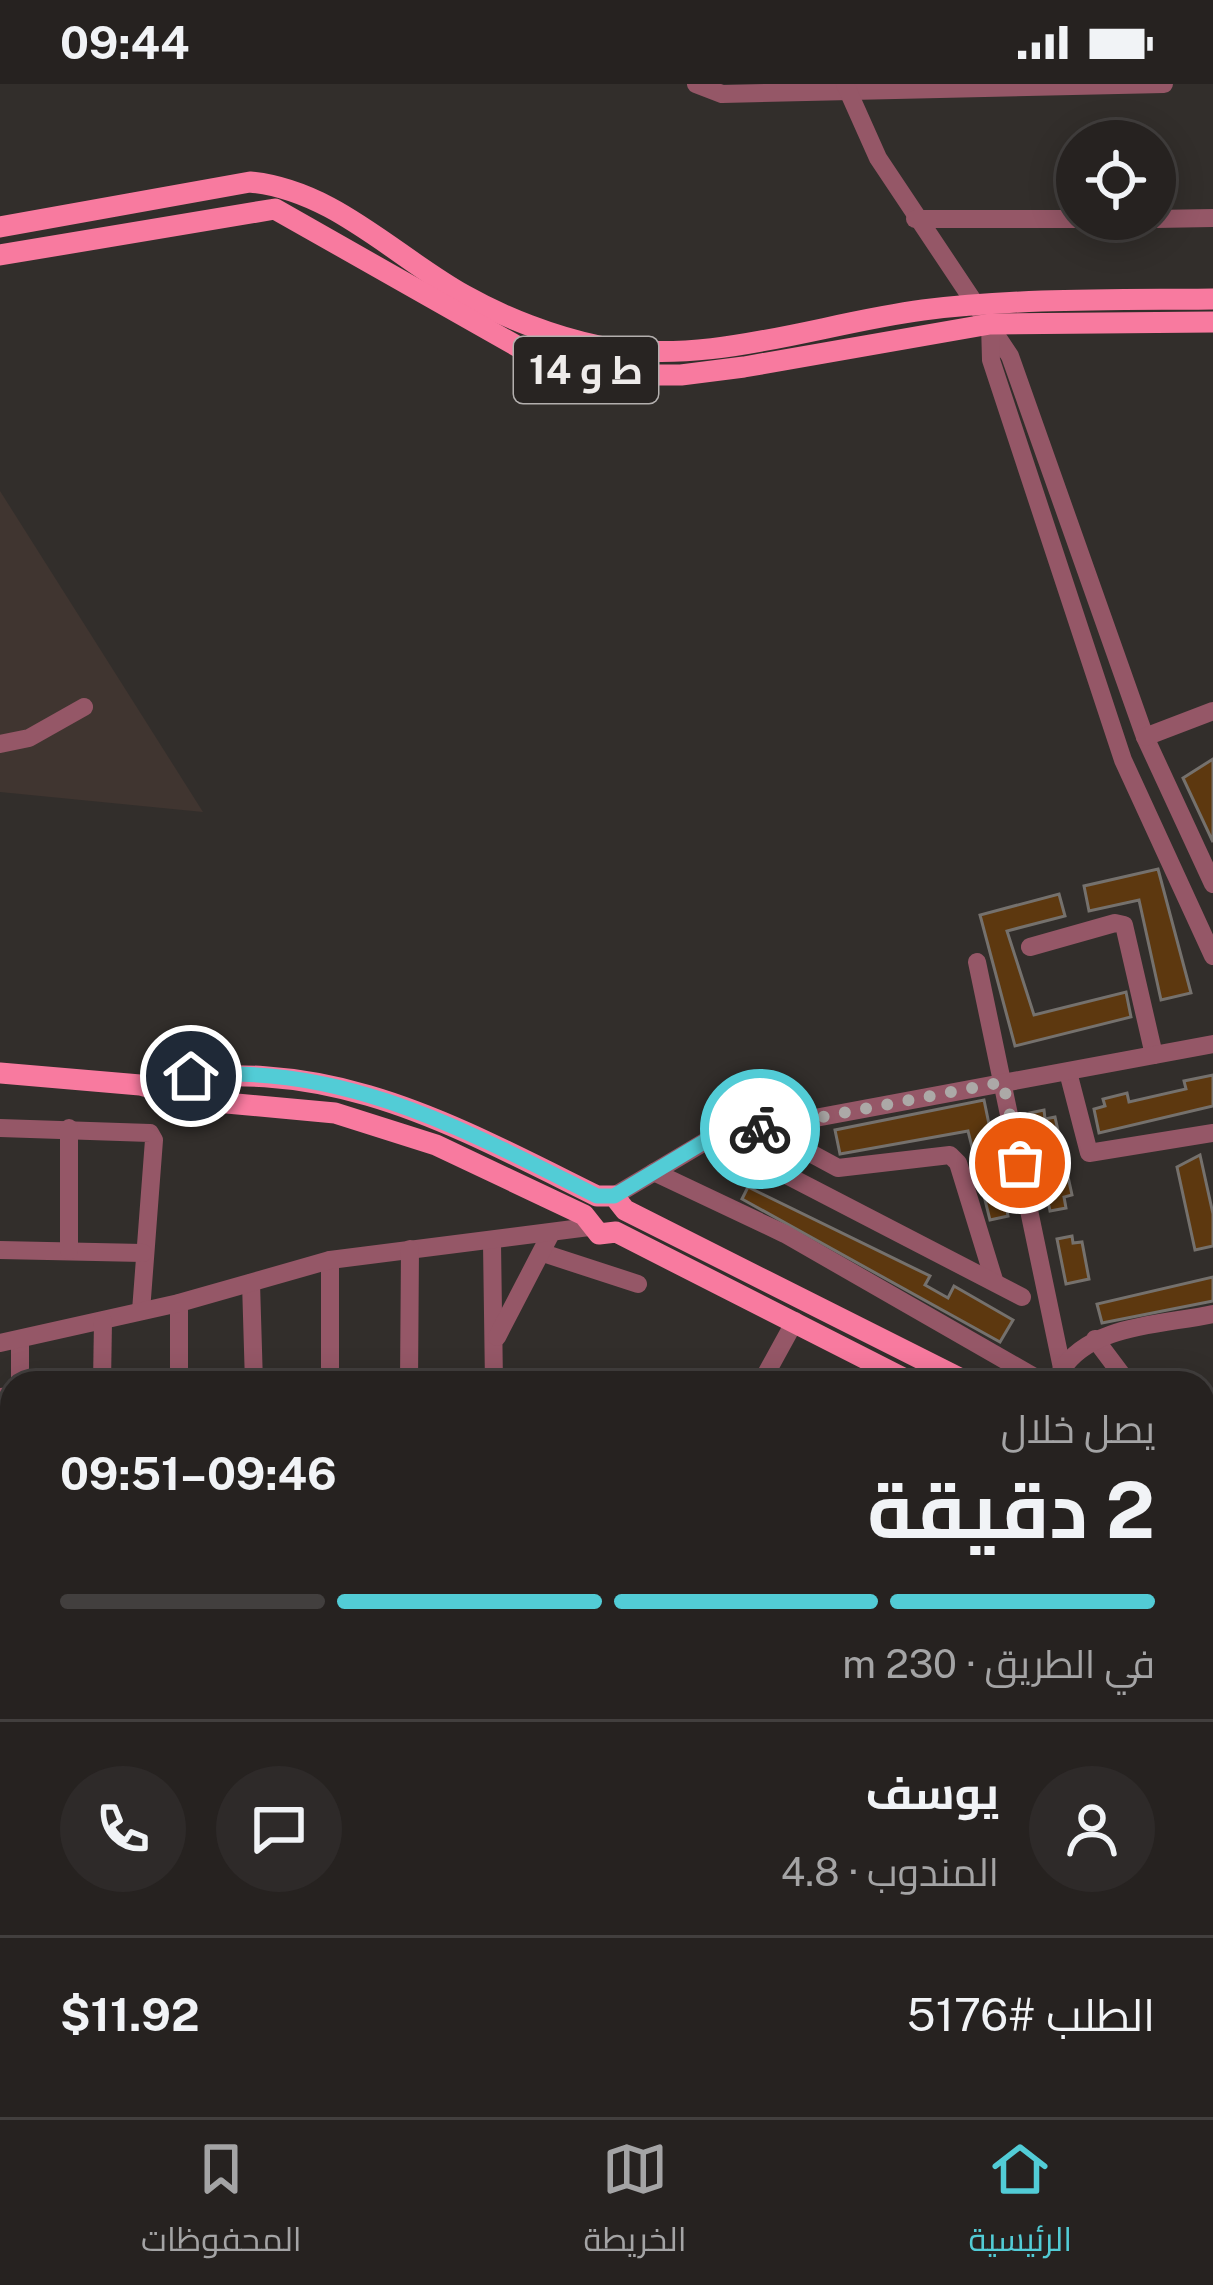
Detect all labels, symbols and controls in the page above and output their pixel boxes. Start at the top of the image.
text: 09:44 [60,16,190,69]
map controls [1056,120,1176,240]
button: locate [1056,120,1176,240]
road number: ط و 14 [514,337,658,403]
pin [140,1025,242,1127]
icon: home [158,1043,224,1109]
courier [700,1069,820,1189]
icon: bike [727,1096,793,1162]
pin [969,1112,1071,1214]
icon: bag [987,1130,1053,1196]
text: يصل خلال [1001,1406,1155,1452]
text: 09:46–09:51 [60,1447,337,1500]
text: 2 دقيقة [867,1464,1155,1556]
text: في الطريق · 230 m [842,1641,1155,1687]
button: phone [60,1766,186,1892]
button: chat [216,1766,342,1892]
text: يوسف [865,1766,999,1819]
button: person [1029,1766,1155,1892]
text: المندوب · 4.8 [781,1849,999,1895]
text: $11.92 [60,1988,200,2041]
text: الطلب #5176 [907,1988,1155,2041]
tab: المحفوظات [141,2136,302,2270]
tab: الخريطة [584,2136,687,2270]
tab: الرئيسية [969,2136,1072,2270]

